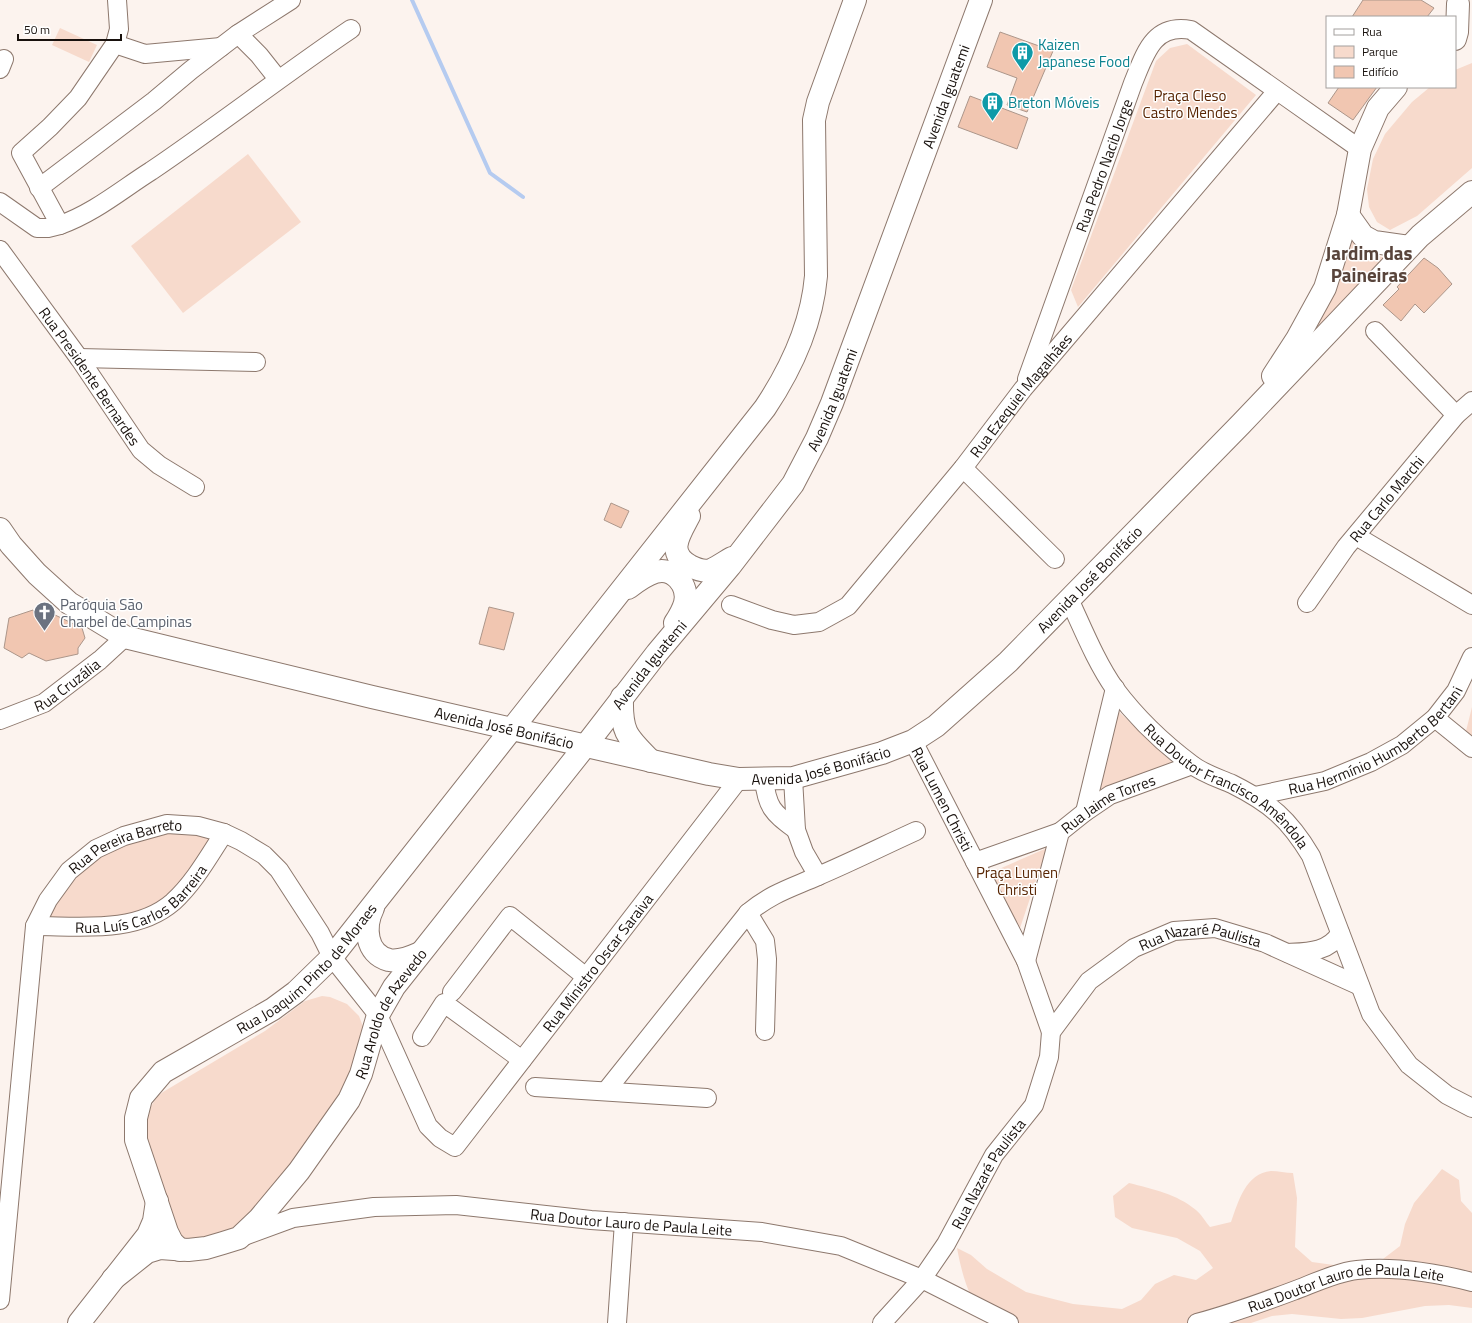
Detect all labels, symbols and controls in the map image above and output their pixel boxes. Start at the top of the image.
scale bar [18,16,121,42]
legend [1326,16,1456,88]
text: 50 m [24,20,50,39]
text: Rua [1362,22,1382,41]
place label: Kaizen Japanese Food [1038,33,1130,73]
building icon: Kaizen Japanese Food [1010,40,1036,73]
street label: Avenida Iguatemi [916,41,975,151]
text: Parque [1362,42,1398,61]
text: Edifício [1362,62,1398,81]
park label: Praça Cleso Castro Mendes [1143,84,1237,124]
building icon: Breton Móveis [980,89,1006,122]
place label: Breton Móveis [1008,91,1100,114]
street label: Rua Pedro Nacib Jorge [1069,96,1138,235]
district label: Jardim das Paineiras [1325,238,1413,289]
street label: Rua Presidente Bernardes [34,302,146,450]
street label: Rua Ezequiel Magalhães [964,328,1077,462]
street label: Avenida Iguatemi [801,345,863,455]
street label: Rua Carlo Marchi [1343,450,1429,547]
street label: Avenida José Bonifácio [1031,520,1147,638]
place label: Paróquia São Charbel de Campinas [60,593,192,633]
church icon: Paróquia São Charbel de Campinas [32,600,58,633]
street label: Avenida Iguatemi [606,615,692,714]
street label: Rua Cruzália [30,652,105,717]
street label: Rua Hermínio Humberto Bertani [1286,682,1468,800]
street label: Avenida José Bonifácio [432,700,576,754]
street label: Rua Doutor Francisco Amêndola [1139,718,1315,854]
street label: Avenida José Bonifácio [751,739,894,790]
street label: Rua Lumen Christi [906,742,979,855]
street label: Rua Jaime Torres [1056,768,1158,839]
street label: Rua Pereira Barreto [63,812,183,879]
street label: Rua Luís Carlos Barreira [75,859,212,938]
park label: Praça Lumen Christi [976,861,1058,901]
street label: Rua Ministro Oscar Saraiva [536,888,659,1037]
street label: Rua Joaquim Pinto de Moraes [232,898,382,1039]
street label: Rua Nazaré Paulista [1135,916,1265,956]
street label: Rua Aroldo de Azevedo [349,943,432,1083]
street label: Rua Nazaré Paulista [945,1113,1031,1233]
street label: Rua Doutor Lauro de Paula Leite [529,1202,733,1241]
street label: Rua Doutor Lauro de Paula Leite [1245,1257,1446,1318]

